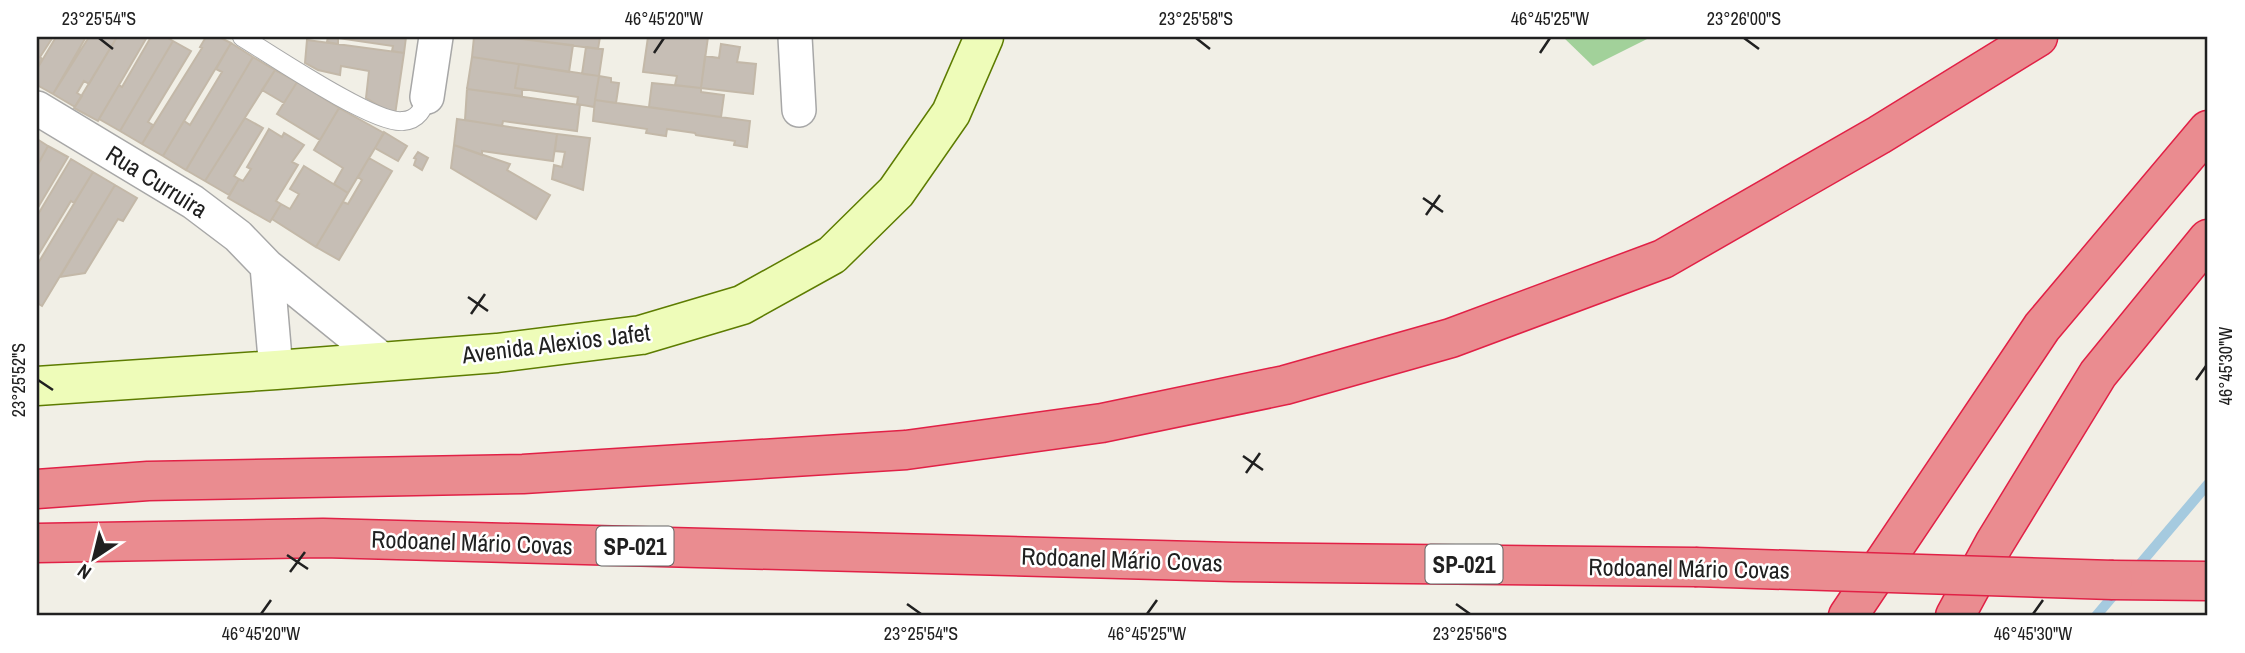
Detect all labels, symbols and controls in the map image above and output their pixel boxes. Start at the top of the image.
text: 23°25'54"S [62,6,136,31]
text: 46°45'20"W [625,6,703,31]
text: 23°25'58"S [1159,6,1233,31]
text: 46°45'25"W [1511,6,1589,31]
text: 23°26'00"S [1707,6,1781,31]
street label: Rua Curruira [100,137,214,225]
street label: Avenida Alexios Jafet [459,316,652,371]
text: 46°45'30"W [2213,327,2238,405]
text: 23°25'52"S [6,343,31,417]
street label: Rodoanel Mário Covas [371,522,573,562]
north arrow [60,524,130,594]
road number: SP-021 [596,526,674,566]
street label: Rodoanel Mário Covas [1021,539,1223,579]
road number: SP-021 [1426,544,1502,584]
street label: Rodoanel Mário Covas [1588,550,1790,586]
text: N [72,558,96,586]
text: 46°45'20"W [222,621,300,646]
text: 23°25'54"S [884,621,958,646]
text: 46°45'25"W [1108,621,1186,646]
text: 23°25'56"S [1433,621,1507,646]
text: 46°45'30"W [1994,621,2072,646]

